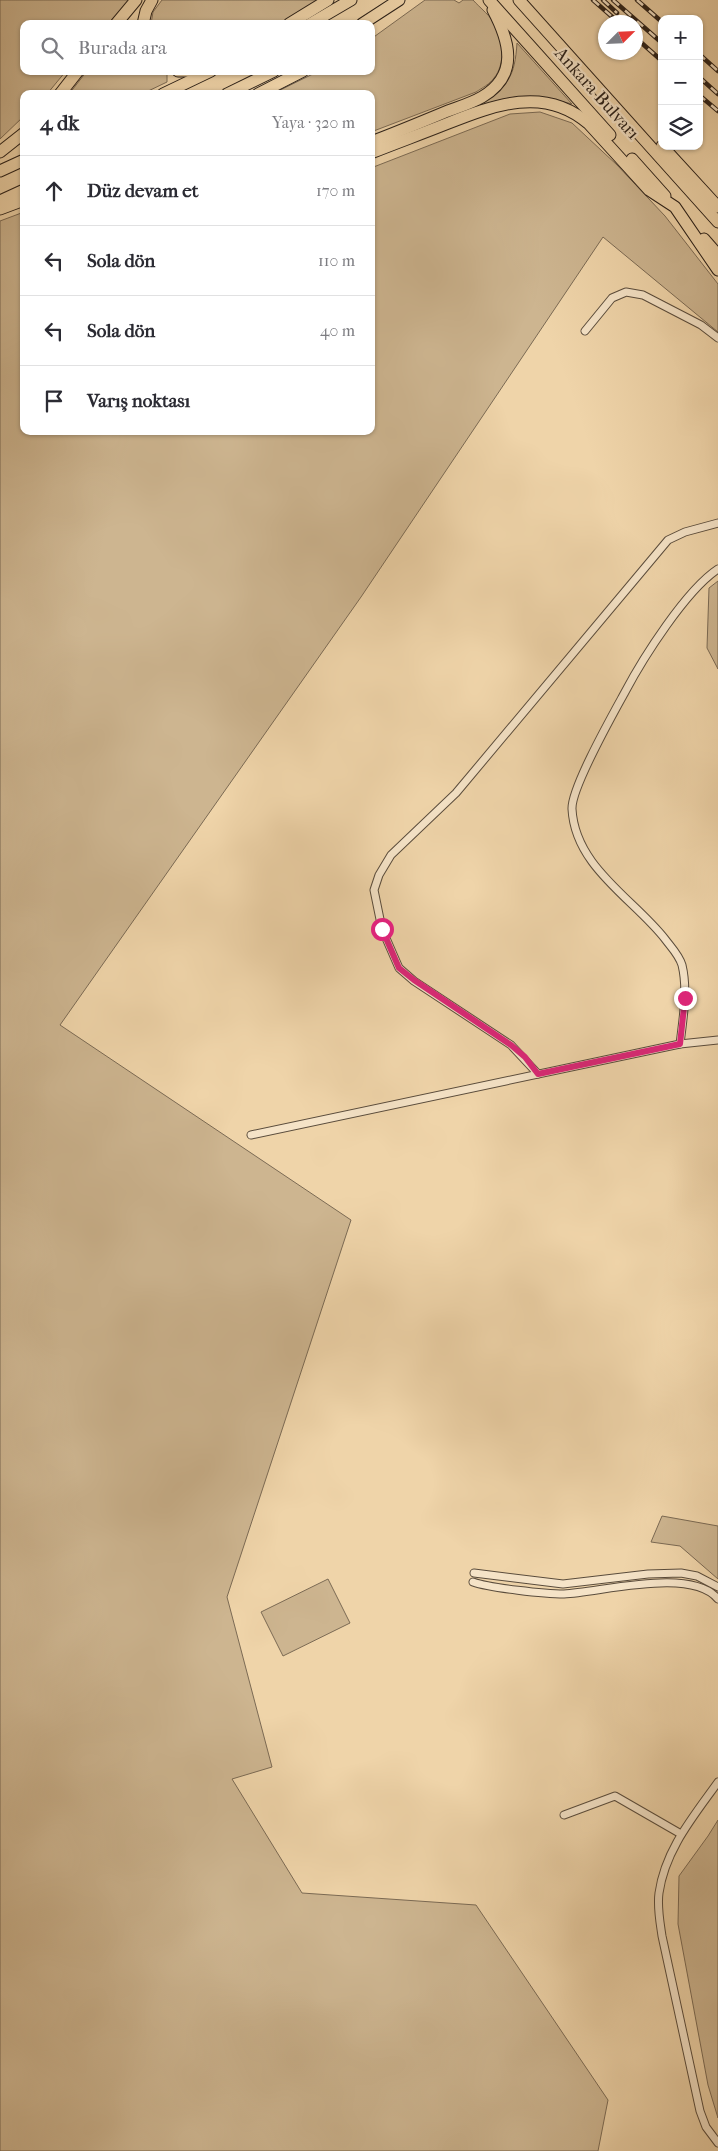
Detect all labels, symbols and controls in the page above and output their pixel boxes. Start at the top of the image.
north arrow [598,15,643,60]
map controls [658,15,703,150]
button: + [658,15,703,60]
search box [20,20,375,75]
icon: search [38,34,66,62]
text: Burada ara [78,37,167,59]
street label: Ankara Bulvarı [549,42,644,144]
button: − [658,60,703,105]
button: layers [658,105,703,150]
text: 4 dk [40,111,79,135]
text: Yaya · 320 m [272,113,355,132]
icon: ahead [40,177,68,205]
text: Düz devam et [87,180,198,202]
text: 170 m [316,181,355,200]
icon: left [40,247,68,275]
text: Sola dön [87,250,155,272]
text: 110 m [318,251,355,270]
icon: left [40,317,68,345]
text: Sola dön [87,320,155,342]
text: 40 m [320,321,355,340]
icon: arrive [40,387,68,415]
text: Varış noktası [87,390,190,412]
route start [371,918,394,941]
route end [674,987,697,1010]

